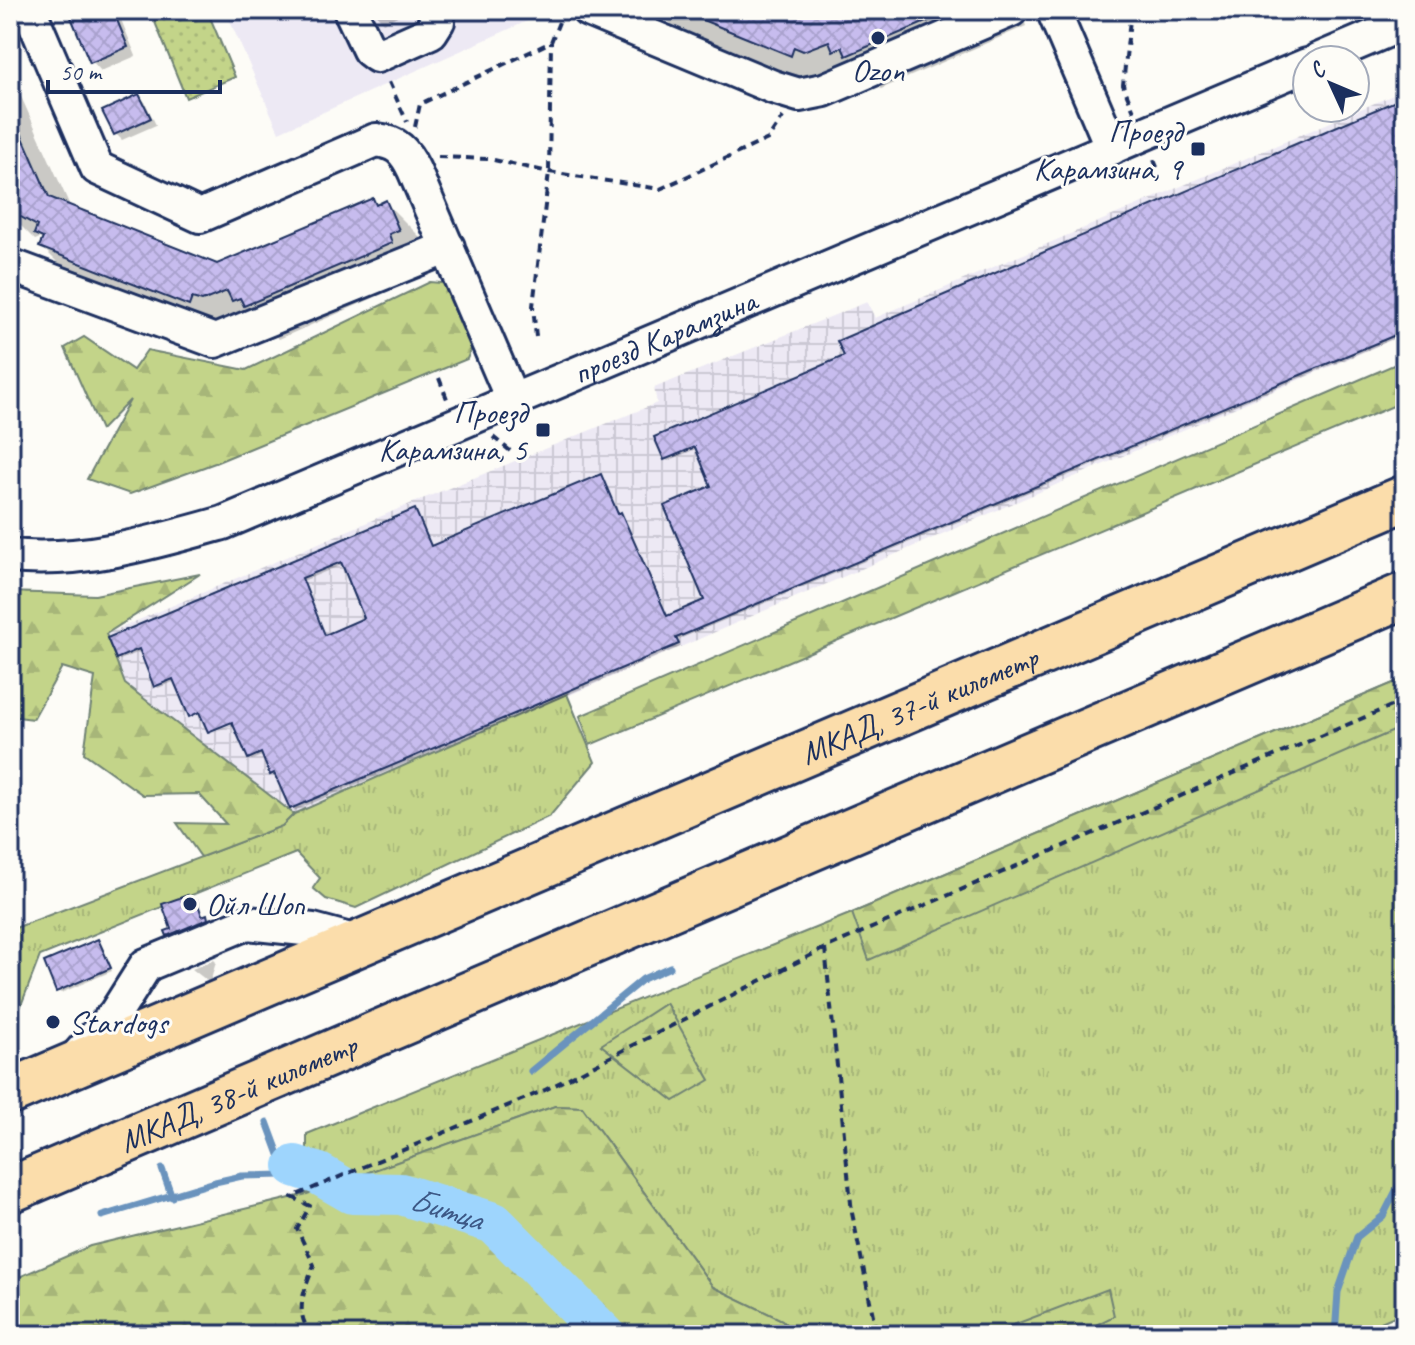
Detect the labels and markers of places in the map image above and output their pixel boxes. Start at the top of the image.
marker: Ozon [869,29,887,47]
place label: Ozon [852,50,905,91]
place label: Проезд Карамзина, 9 [1034,111,1186,189]
marker: Проезд Карамзина, 9 [1189,140,1207,158]
place label: Проезд Карамзина, 5 [379,392,531,470]
marker: Проезд Карамзина, 5 [534,421,552,439]
place label: Ойл Шоп [206,884,305,925]
marker: Ойл Шоп [181,895,199,913]
place label: Stardogs [69,1002,170,1043]
marker: Stardogs [44,1013,62,1031]

